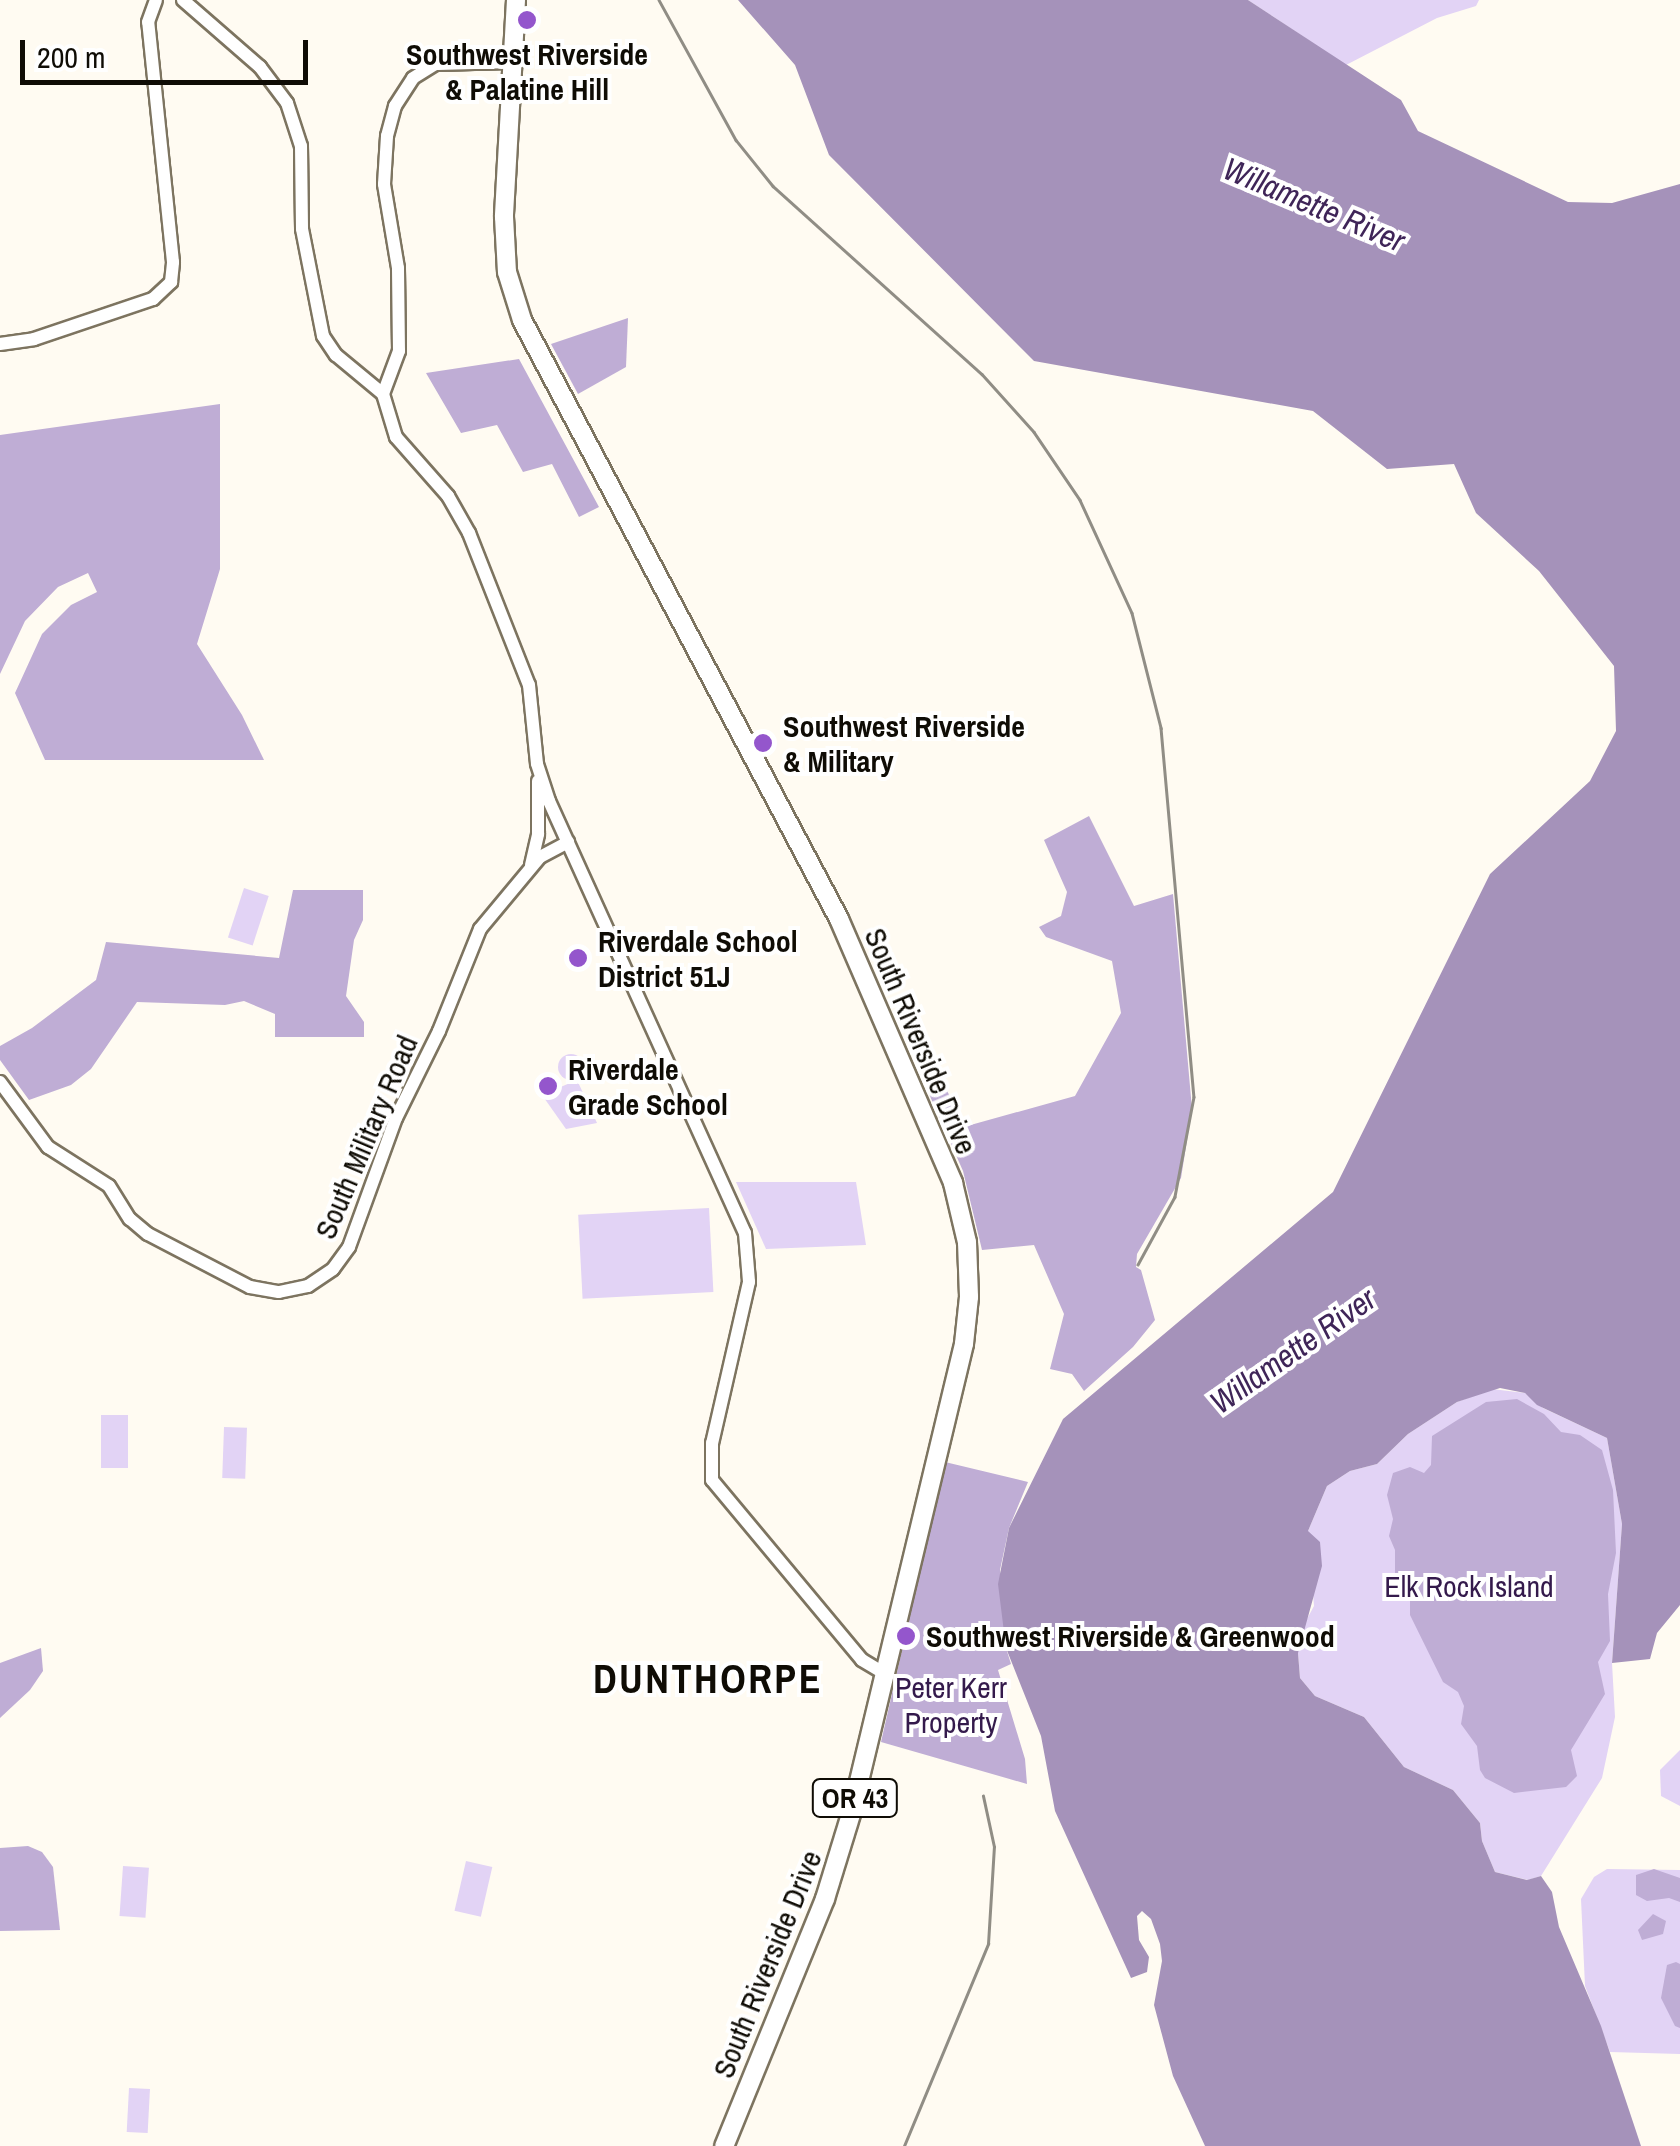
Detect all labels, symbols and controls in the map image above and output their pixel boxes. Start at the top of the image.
marker: Southwest Riverside & Palatine Hill [516,9,538,31]
scale bar [25,20,312,82]
place label: Southwest Riverside & Palatine Hill [406,36,648,106]
text: 200 m [37,37,105,77]
water label: Willamette River [1218,150,1410,260]
place label: Southwest Riverside & Military [783,708,1025,778]
marker: Southwest Riverside & Military [752,732,774,754]
place label: Riverdale School District 51J [598,923,798,994]
street label: South Riverside Drive [857,923,985,1159]
marker: Riverdale School District 51J [567,947,589,969]
street label: South Military Road [307,1030,425,1244]
place label: Riverdale Grade School [568,1051,728,1122]
marker: Riverdale Grade School [537,1075,559,1097]
water label: Willamette River [1203,1280,1383,1422]
park label: Elk Rock Island [1384,1568,1554,1604]
place label: Southwest Riverside & Greenwood [926,1618,1335,1654]
marker: Southwest Riverside & Greenwood [895,1625,917,1647]
district label: DUNTHORPE [593,1655,823,1703]
park label: Peter Kerr Property [895,1669,1007,1740]
road number: OR 43 [810,1775,900,1821]
street label: South Riverside Drive [705,1845,829,2083]

